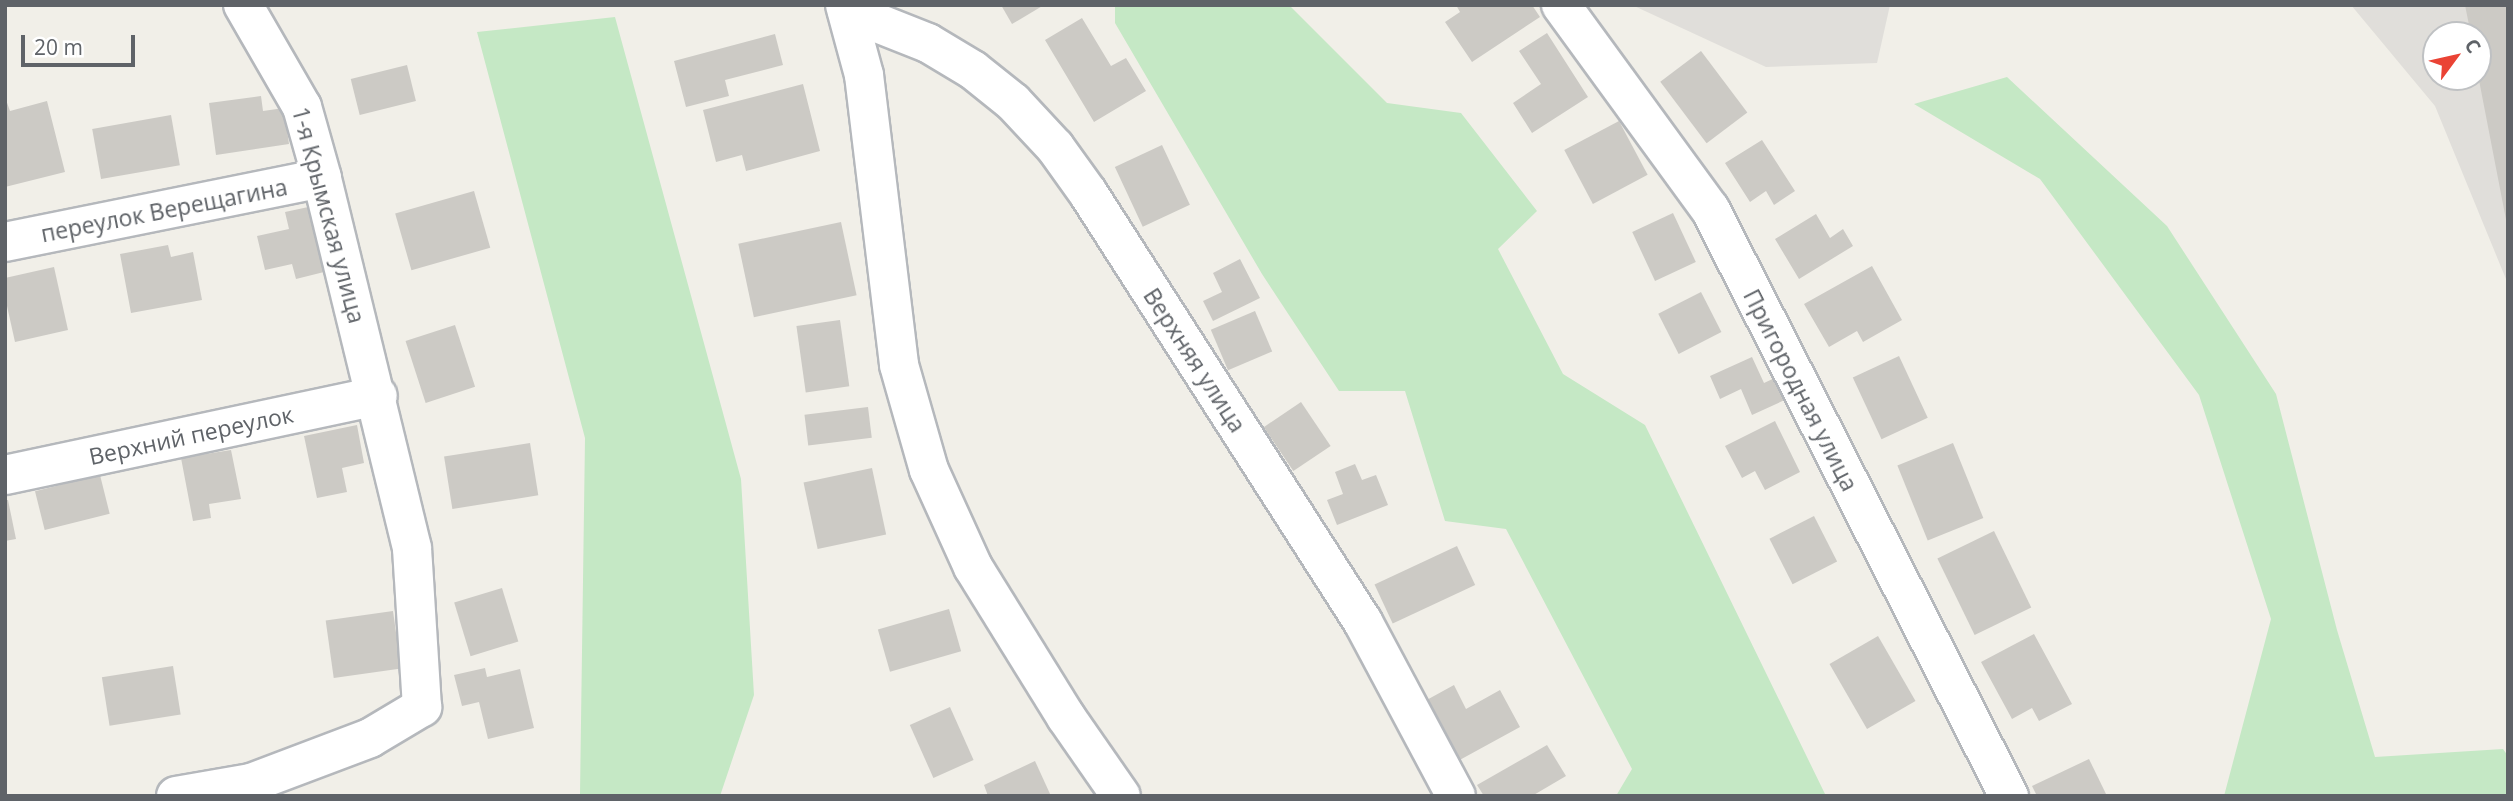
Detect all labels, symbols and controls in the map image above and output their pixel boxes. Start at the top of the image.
scale bar [24,21,138,65]
north arrow [2422,21,2492,91]
text: 20 m [34,33,83,61]
text: С [2459,33,2487,58]
street label: 1-я Крымская улица [287,104,371,326]
street label: переулок Верещагина [38,173,290,247]
street label: Верхняя улица [1138,283,1252,437]
street label: Пригородная улица [1738,284,1864,496]
street label: Верхний переулок [86,400,296,470]

